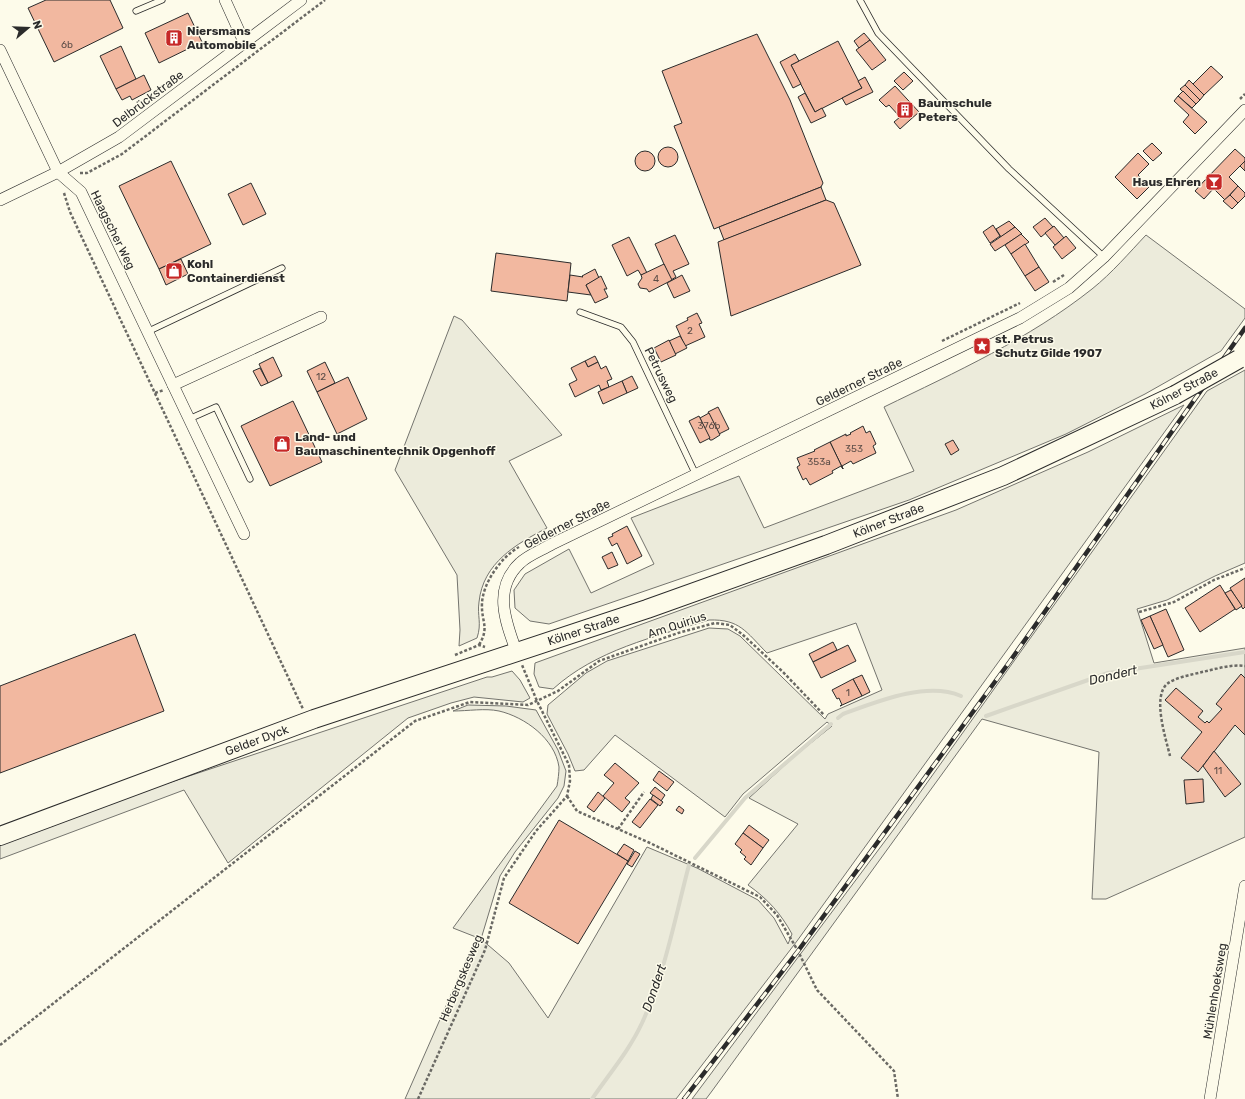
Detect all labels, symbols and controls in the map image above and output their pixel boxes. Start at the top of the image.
north arrow [8,8,48,48]
text: N [30,19,44,31]
place label: Niersmans Automobile [187,24,256,52]
building icon: Niersmans Automobile [164,28,184,48]
house number: 6b [61,39,73,51]
street label: Delbrückstraße [110,68,186,130]
place label: Baumschule Peters [918,96,992,124]
building icon: Baumschule Peters [895,100,915,120]
bar icon: Haus Ehren [1204,172,1224,192]
place label: Haus Ehren [1132,175,1201,189]
street label: Haagscher Weg [88,188,138,272]
place label: Kohl Containerdienst [187,257,285,285]
shop icon: Kohl Containerdienst [164,261,184,281]
house number: 4 [653,273,659,285]
house number: 2 [687,325,693,337]
place label: st. Petrus Schutz Gilde 1907 [995,332,1102,360]
place icon: st. Petrus Schutz Gilde 1907 [972,336,992,356]
street label: Petrusweg [642,345,680,405]
street label: Gelderner Straße [813,355,905,409]
street label: Kölner Straße [1148,365,1221,413]
house number: 12 [316,371,326,383]
house number: 376b [698,420,720,432]
place label: Land- und Baumaschinentechnik Opgenhoff [295,430,496,458]
shop icon: Land- und Baumaschinentechnik Opgenhoff [272,434,292,454]
house number: 353 [845,443,863,455]
house number: 353a [807,456,831,468]
street label: Gelderner Straße [522,496,613,552]
street label: Kölner Straße [851,500,926,541]
street label: Am Quirius [646,609,708,641]
street label: Kölner Straße [546,611,622,648]
water label: Dondert [1087,662,1140,688]
house number: 1 [846,687,850,699]
street label: Gelder Dyck [223,722,291,758]
house number: 11 [1214,765,1222,777]
street label: Herbergskesweg [436,932,486,1024]
street label: Mühlenhoeksweg [1200,942,1230,1040]
water label: Dondert [639,961,669,1014]

